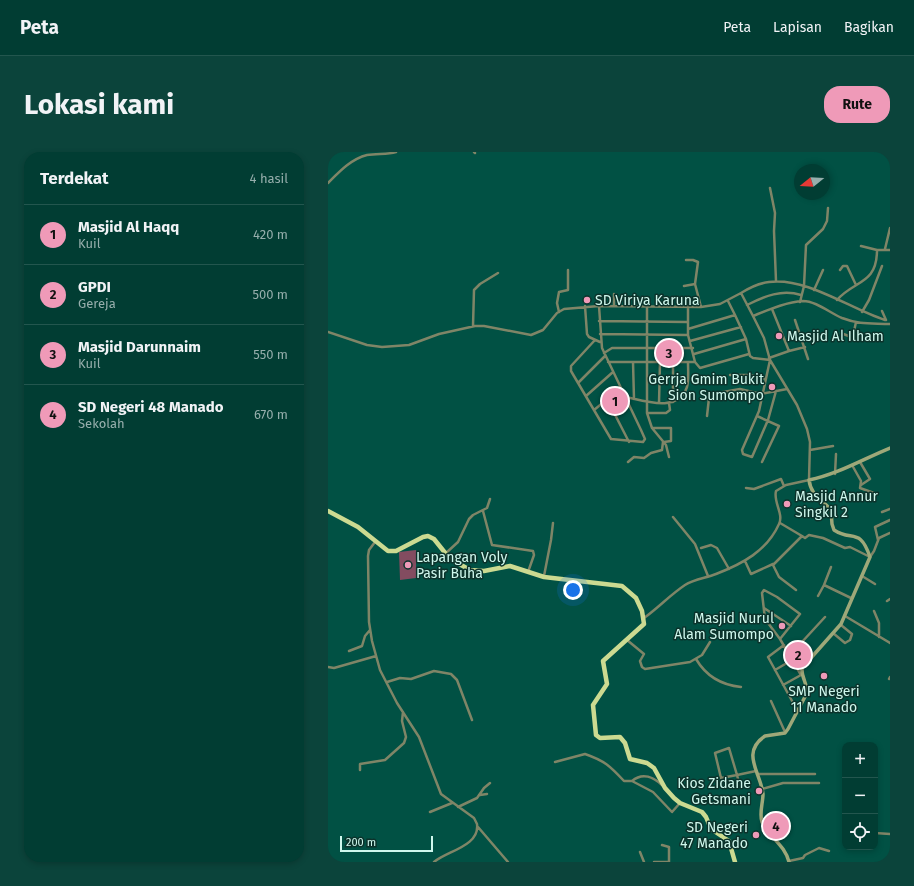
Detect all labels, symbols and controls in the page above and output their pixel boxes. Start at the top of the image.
text: Peta [20,16,59,39]
text: Peta [723,19,751,36]
text: Lapisan [773,19,822,36]
text: Bagikan [844,19,894,36]
button: Rute [824,86,890,123]
text: Lokasi kami [24,88,174,121]
north arrow [794,164,830,200]
text: Terdekat [40,168,109,189]
text: 4 hasil [250,171,288,186]
text: Masjid Al Haqq [78,218,179,236]
text: 1 [50,227,56,242]
text: 420 m [253,227,288,242]
text: Kuil [78,236,101,251]
text: GPDI [78,278,111,296]
text: 2 [50,287,56,302]
text: 500 m [252,287,288,302]
place label: SD Viriya Karuna [595,292,700,309]
marker: SD Viriya Karuna [582,295,592,305]
text: Gereja [78,296,116,311]
place label: Masjid Al Ilham [787,328,884,345]
marker: Masjid Al Ilham [774,331,784,341]
text: Masjid Darunnaim [78,338,201,356]
pin: 3 [656,338,682,368]
text: 3 [50,347,56,362]
text: 550 m [253,347,288,362]
text: Kuil [78,356,101,371]
place label: Gerrja Gmim Bukit Sion Sumompo [648,371,765,404]
marker: Gerrja Gmim Bukit Sion Sumompo [767,382,777,392]
pin: 1 [602,386,628,416]
text: SD Negeri 48 Manado [78,398,224,416]
text: 4 [49,407,57,422]
text: 670 m [254,407,288,422]
text: Sekolah [78,416,125,431]
place label: Masjid Annur Singkil 2 [795,488,878,521]
marker: Masjid Annur Singkil 2 [782,499,792,509]
place label: Lapangan Voly Pasir Buha [416,549,508,582]
marker: Lapangan Voly Pasir Buha [403,560,413,570]
your location [563,580,583,600]
place label: Masjid Nurul Alam Sumompo [674,610,774,643]
marker: Masjid Nurul Alam Sumompo [777,621,787,631]
pin: 2 [785,640,811,670]
marker: SMP Negeri 11 Manado [819,671,829,681]
place label: SMP Negeri 11 Manado [788,683,860,716]
map controls [842,742,878,850]
button: + [842,742,878,778]
place label: Kios Zidane Getsmani [677,775,751,808]
button: − [842,778,878,814]
marker: Kios Zidane Getsmani [754,786,764,796]
pin: 4 [763,811,789,841]
button: locate [842,814,878,850]
place label: SD Negeri 47 Manado [680,819,748,852]
marker: SD Negeri 47 Manado [751,830,761,840]
scale bar [340,834,433,853]
text: 200 m [346,836,376,849]

